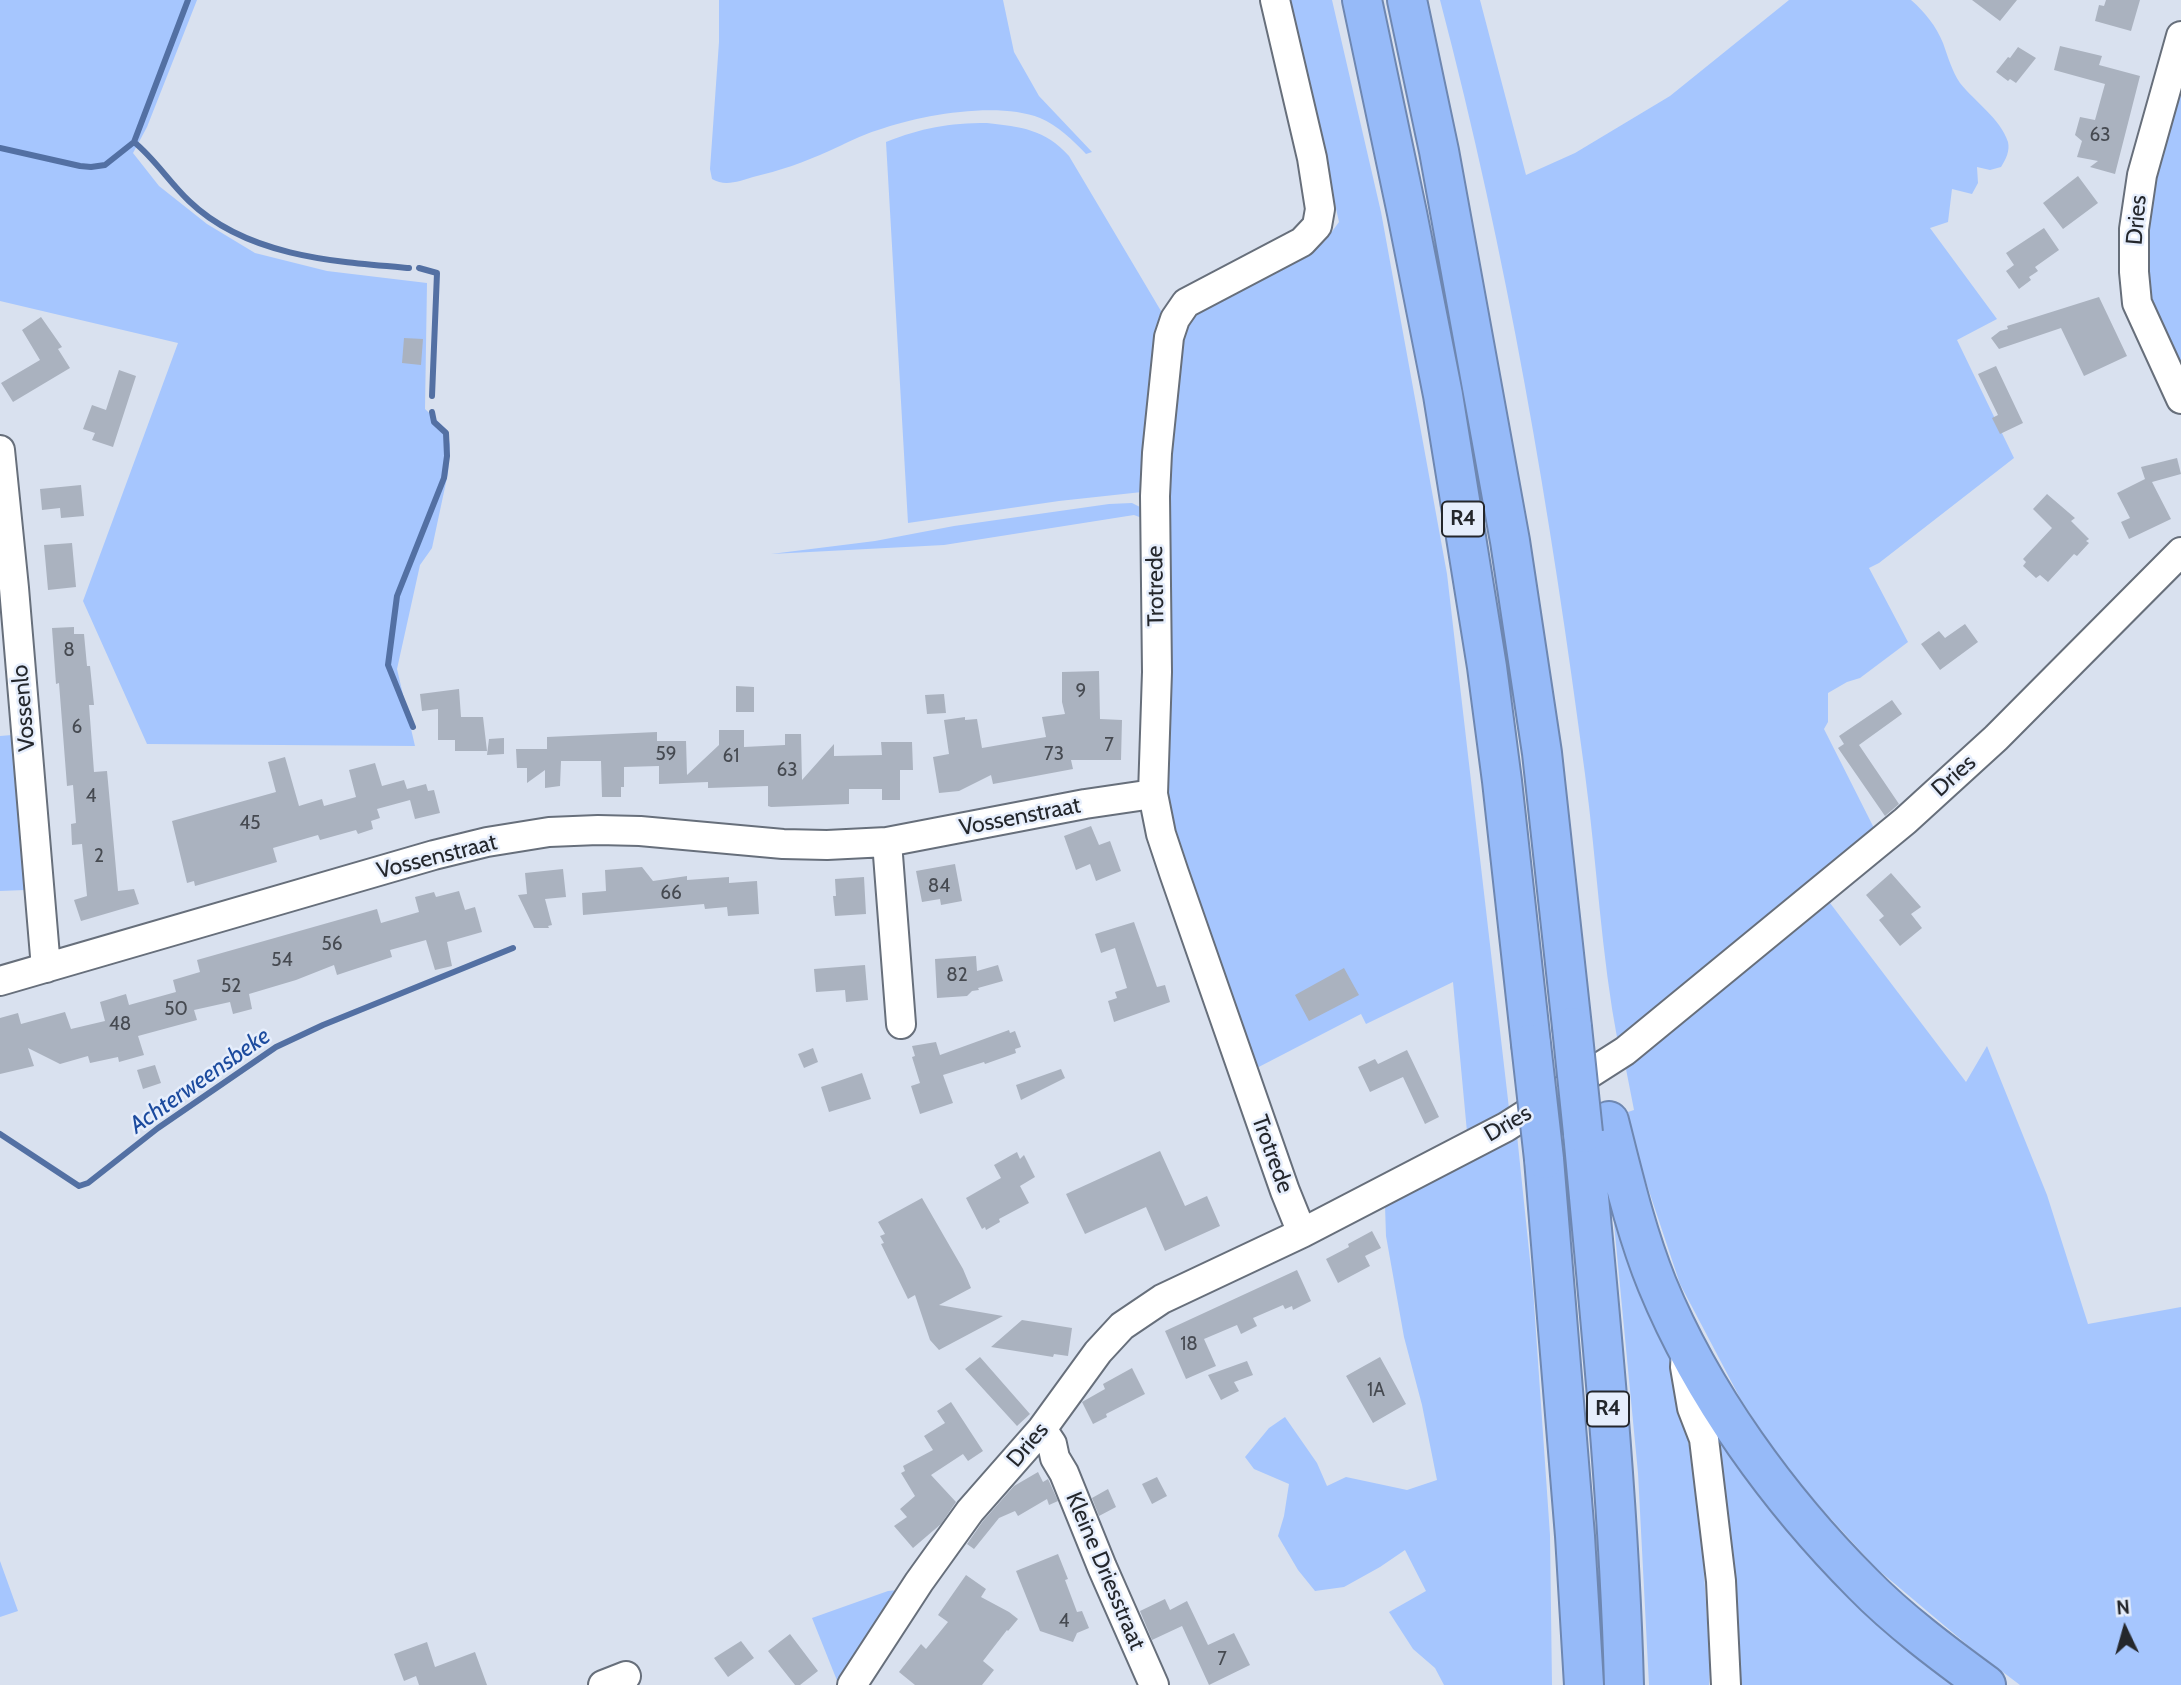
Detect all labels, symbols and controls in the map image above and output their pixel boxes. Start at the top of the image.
house number: 63 [2089,124,2111,146]
street label: Dries [2121,194,2153,246]
road number: R4 [1442,502,1484,536]
street label: Trotrede [1141,545,1171,627]
house number: 8 [63,639,75,661]
street label: Vossenlo [6,663,42,753]
house number: 9 [1076,680,1086,702]
house number: 6 [72,716,82,738]
house number: 7 [1104,734,1114,756]
house number: 59 [655,743,677,765]
house number: 73 [1044,743,1064,765]
house number: 61 [723,745,739,767]
street label: Dries [1926,749,1982,803]
house number: 63 [776,759,798,781]
house number: 4 [86,785,96,807]
street label: Vossenstraat [957,792,1083,842]
house number: 45 [239,812,261,834]
street label: Vossenstraat [374,829,500,885]
house number: 2 [94,845,104,867]
house number: 84 [928,875,950,897]
house number: 66 [660,882,682,904]
house number: 56 [321,933,343,955]
house number: 54 [271,949,293,971]
house number: 82 [946,964,968,986]
house number: 52 [221,975,241,997]
house number: 50 [164,998,188,1020]
house number: 48 [109,1013,131,1035]
water label: Achterweensbeke [124,1022,276,1140]
street label: Dries [1479,1100,1537,1148]
street label: Trotrede [1245,1111,1299,1197]
house number: 18 [1180,1333,1198,1355]
house number: 1A [1367,1379,1385,1401]
road number: R4 [1587,1392,1629,1426]
street label: Dries [1001,1417,1055,1473]
street label: Kleine Driesstraat [1059,1488,1151,1654]
north arrow [2090,1594,2160,1664]
text: N [2115,1596,2131,1620]
house number: 4 [1059,1610,1069,1632]
house number: 7 [1217,1648,1227,1670]

